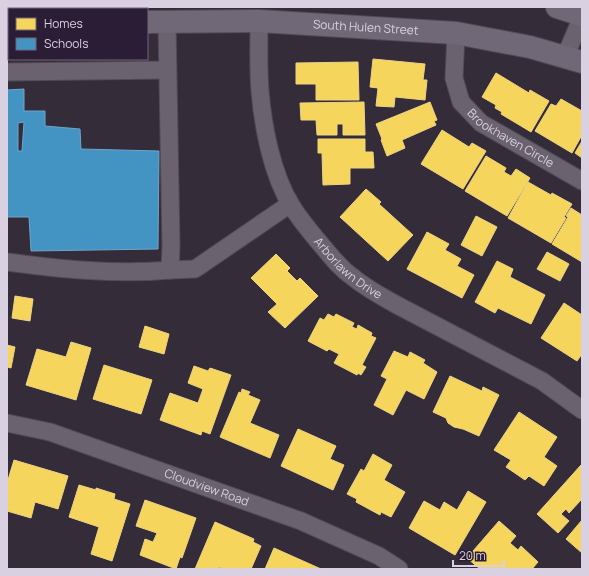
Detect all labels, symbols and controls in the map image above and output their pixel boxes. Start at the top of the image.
legend [8,8,148,60]
text: Homes [44,15,83,32]
street label: South Hulen Street [312,15,419,39]
text: Schools [44,35,88,52]
street label: Brookhaven Circle [464,105,557,171]
street label: Arborlawn Drive [310,233,385,303]
street label: Cloudview Road [162,464,251,510]
scale bar [453,542,504,568]
text: 20 m [459,547,486,564]

